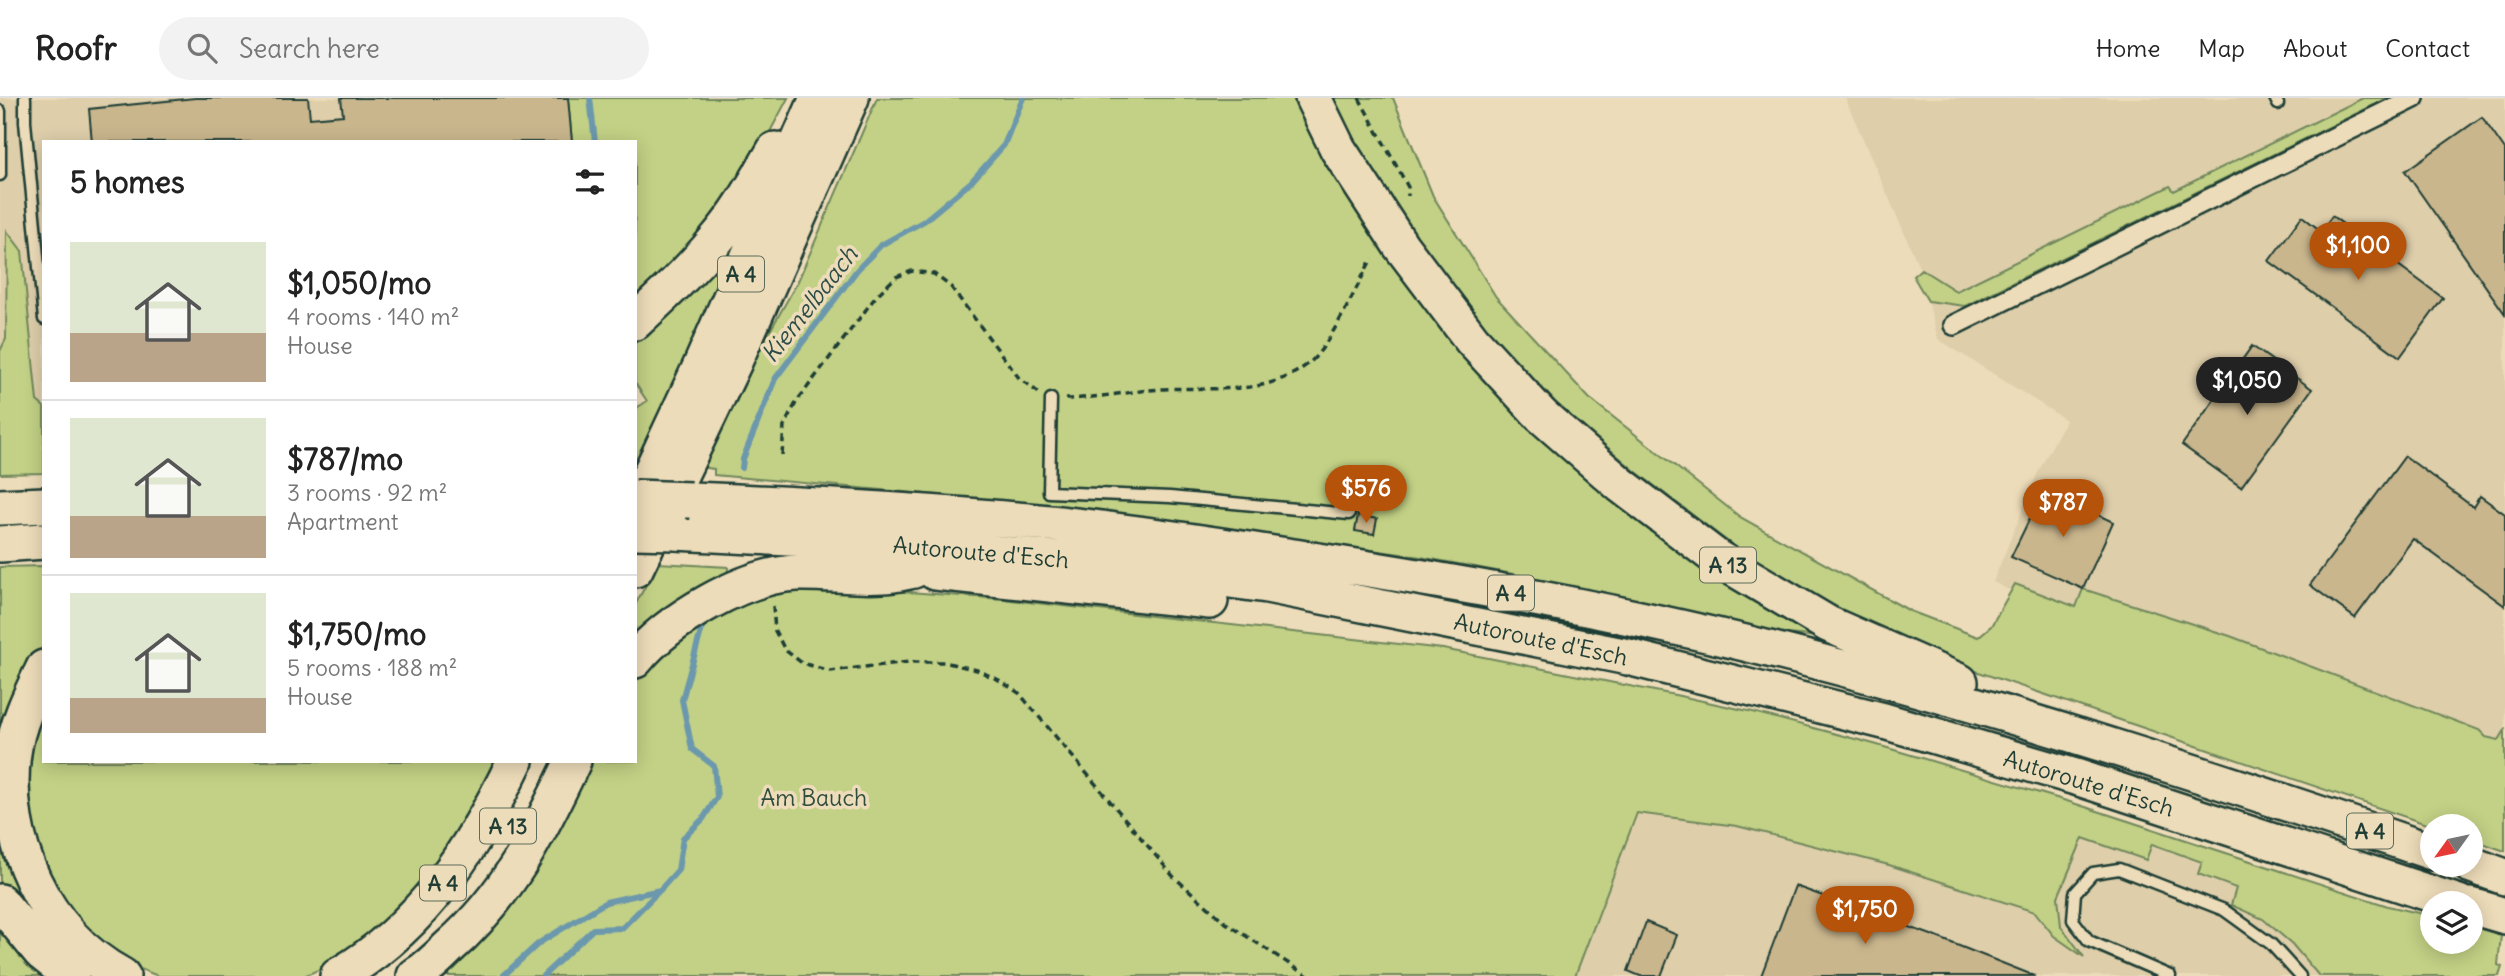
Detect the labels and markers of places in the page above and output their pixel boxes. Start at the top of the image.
pin: $1,100 [2301,222,2415,282]
pin: $1,050 [2190,358,2304,417]
pin: $576 [1325,466,1407,525]
pin: $787 [2022,480,2104,539]
pin: $1,750 [1808,886,1922,946]

